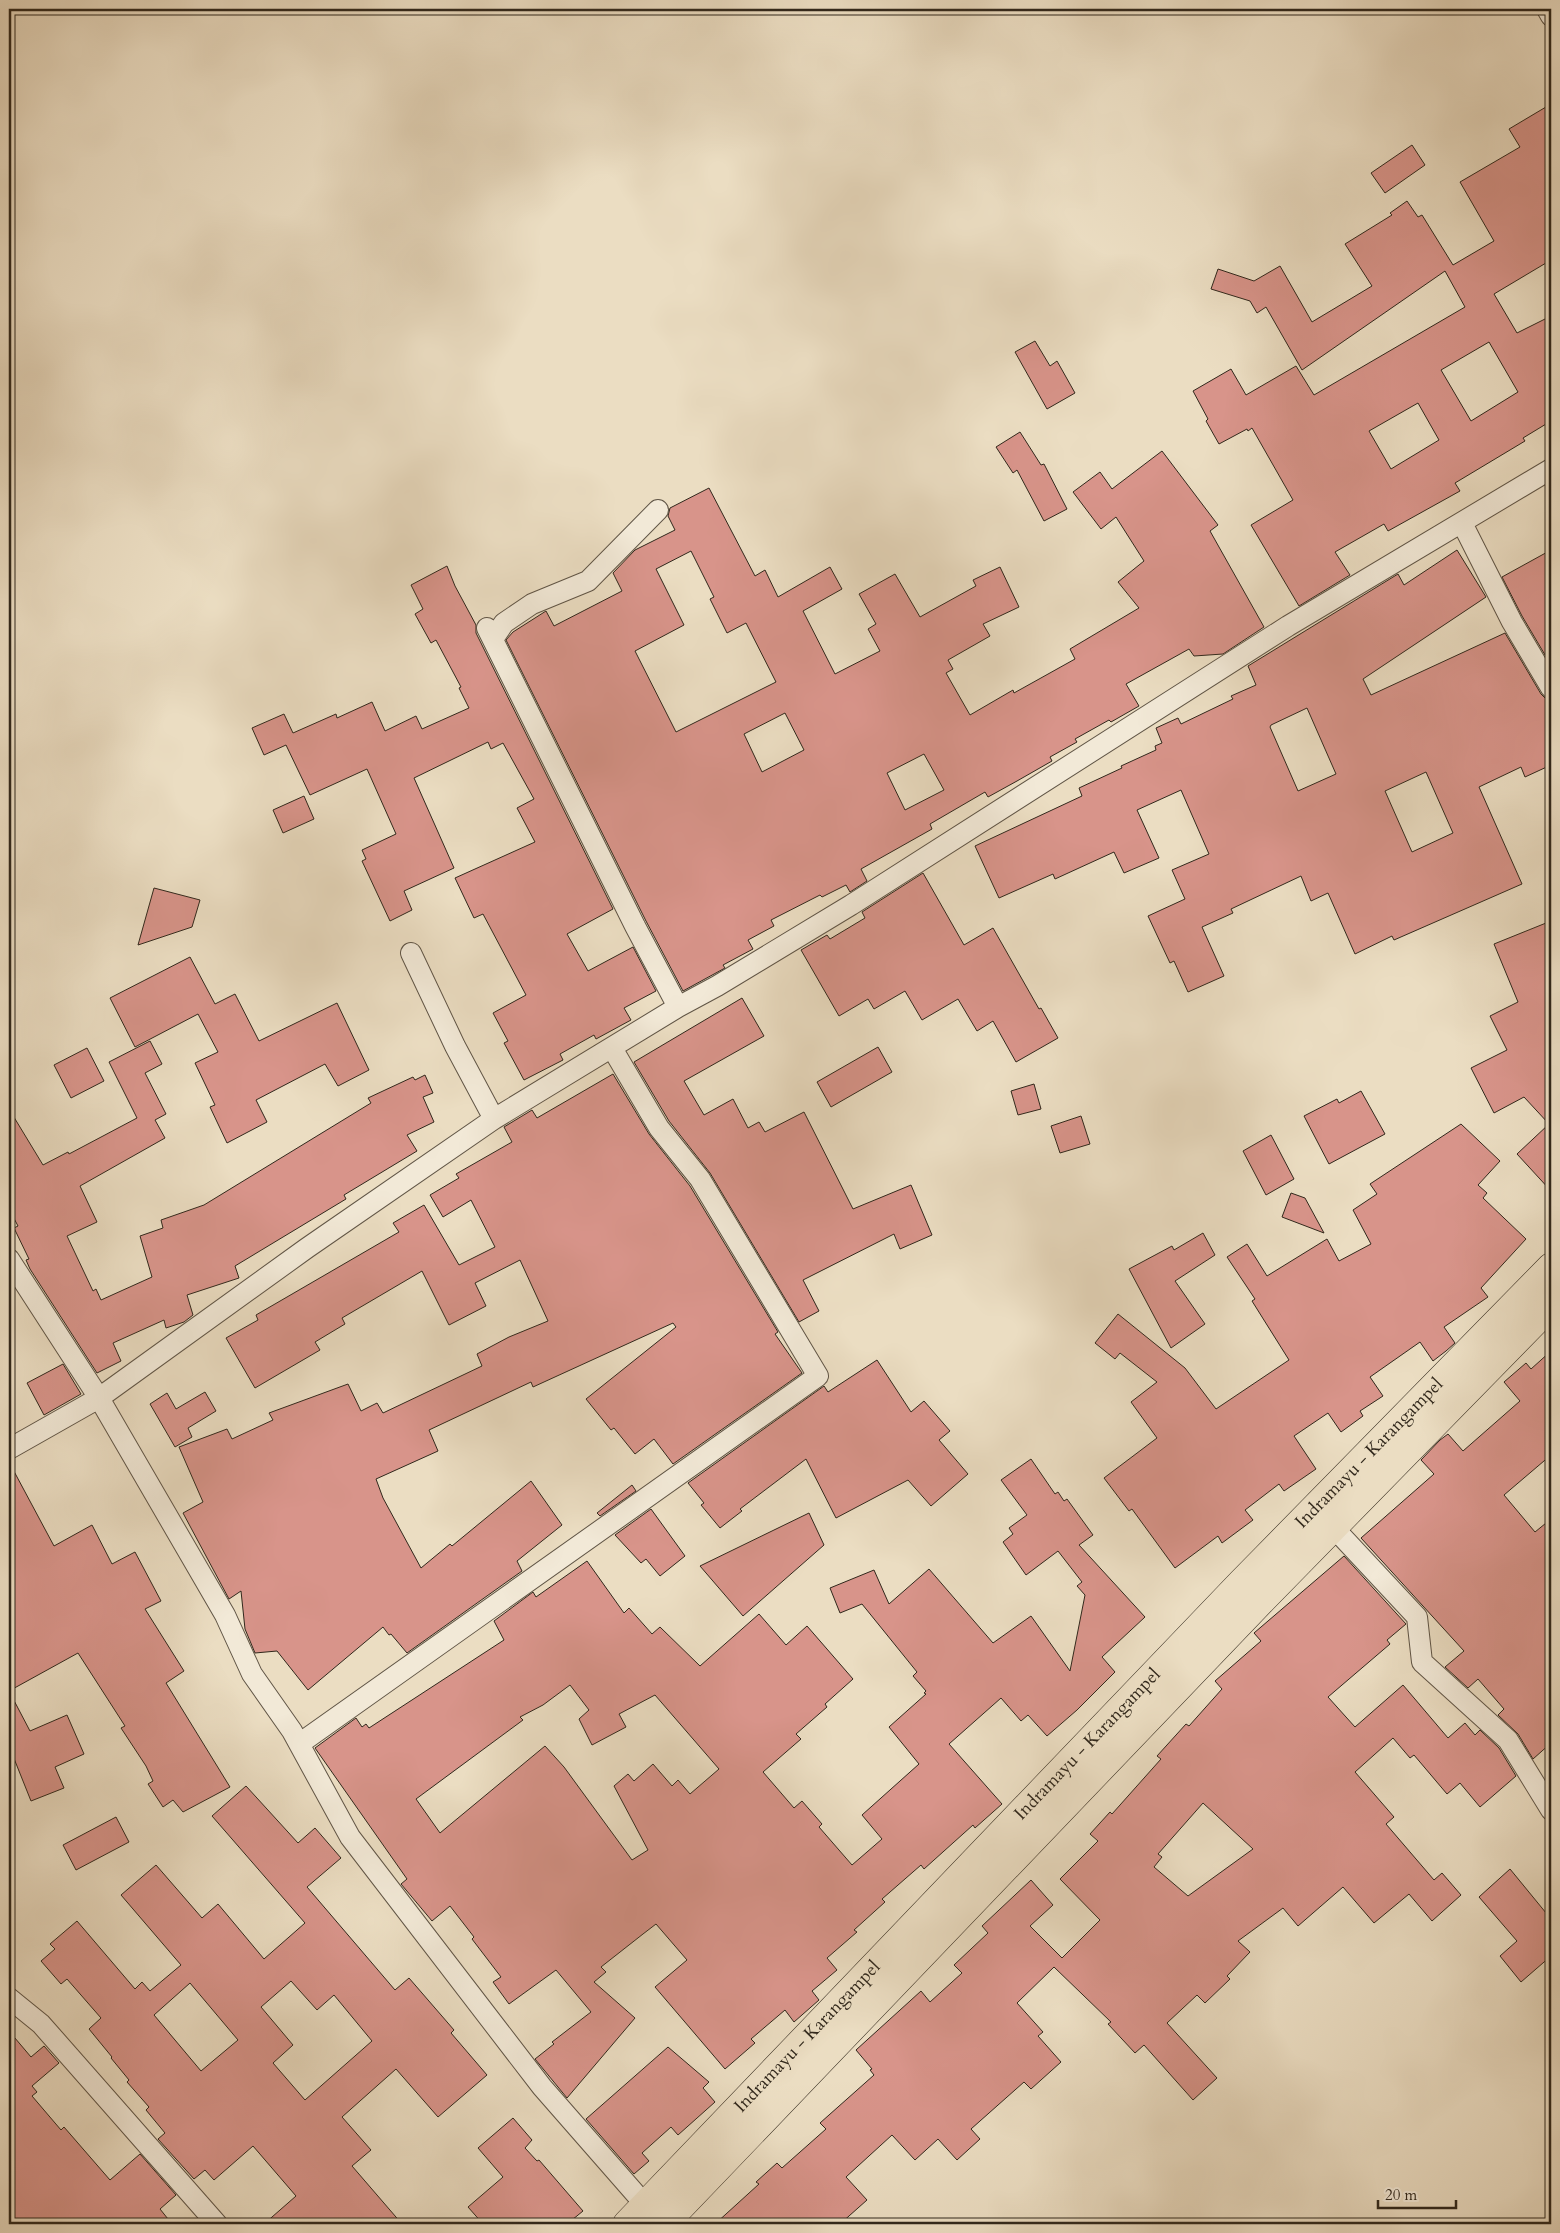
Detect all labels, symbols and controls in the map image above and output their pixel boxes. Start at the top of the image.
street label: Indramayu - Karangampel [1290,1372,1449,1534]
street label: Indramayu - Karangampel [1009,1662,1166,1826]
street label: Indramayu - Karangampel [728,1955,886,2118]
scale bar [1378,2178,1455,2210]
text: 20 m [1385,2185,1417,2205]

